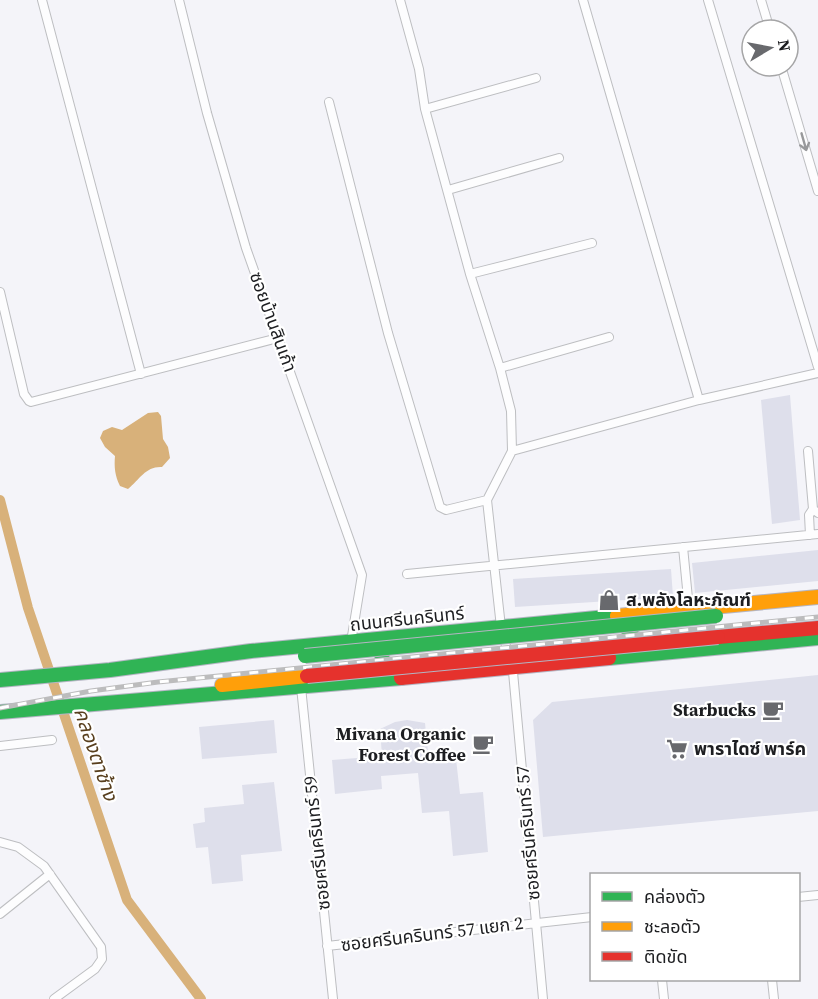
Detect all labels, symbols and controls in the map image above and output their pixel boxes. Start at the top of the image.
north arrow [740,18,800,78]
text: N [773,38,797,53]
one-way arrow [799,133,810,152]
street label: ซอยบ้านสินเก้า [244,268,303,375]
place label: ส.พลังโลหะภัณฑ์ [626,587,751,612]
shop icon: ส.พลังโลหะภัณฑ์ [597,588,621,612]
street label: ถนนศรีนครินทร์ [349,600,466,637]
place label: Starbucks [673,697,756,722]
cafe icon: Starbucks [761,698,785,722]
water label: คลองตาช้าง [67,704,125,805]
place label: Mivana Organic Forest Coffee [336,721,466,767]
cafe icon: Mivana Organic Forest Coffee [471,732,495,756]
place label: พาราไดซ์ พาร์ค [694,736,806,761]
supermarket icon: พาราไดซ์ พาร์ค [665,737,689,761]
street label: ซอยศรีนครินทร์ 57 [509,765,546,901]
street label: ซอยศรีนครินทร์ 59 [297,775,336,911]
legend [590,873,800,981]
text: คล่องตัว [644,884,706,909]
street label: ซอยศรีนครินทร์ 57 แยก 2 [339,910,525,957]
text: ชะลอตัว [644,914,701,939]
text: ติดขัด [644,944,687,969]

